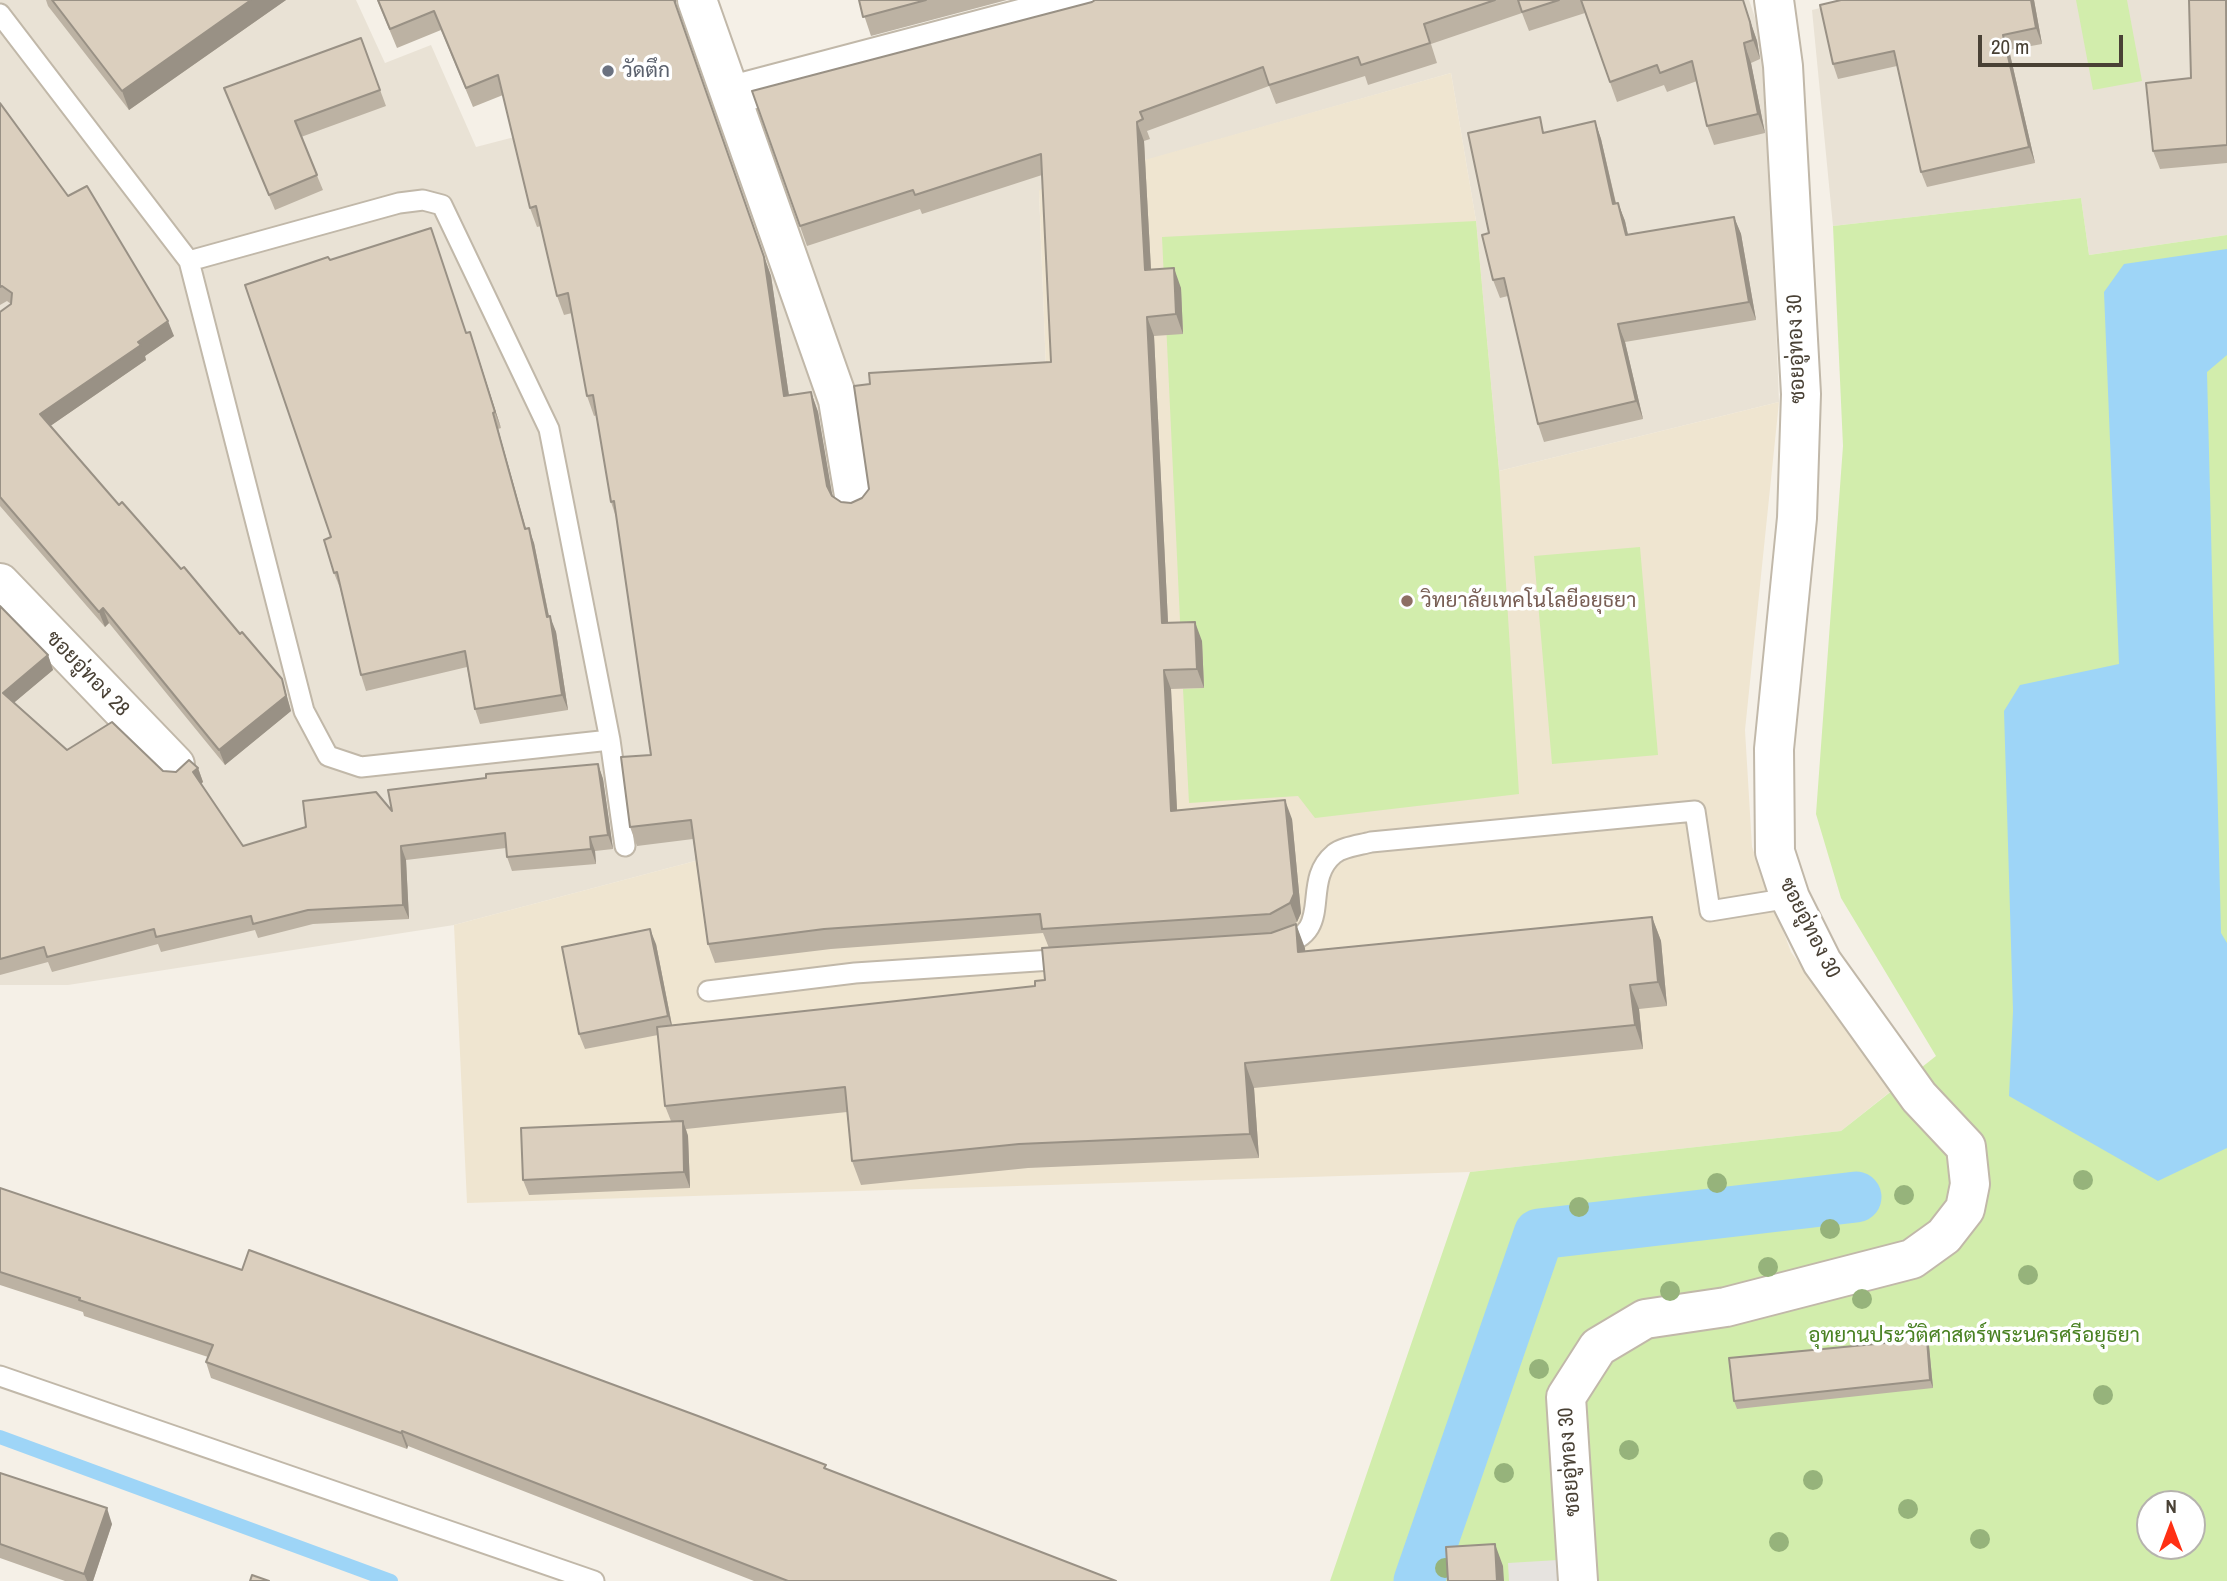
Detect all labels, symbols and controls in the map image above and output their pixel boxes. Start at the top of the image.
scale bar [1982,21,2127,65]
text: 20 m [1991,32,2029,61]
place label: วัดตึก [622,58,670,84]
marker: วัดตึก [600,63,616,79]
street label: ซอยอู่ทอง 30 [1783,294,1811,404]
place label: วิทยาลัยเทคโนโลยีอยุธยา [1421,588,1636,614]
marker: วิทยาลัยเทคโนโลยีอยุธยา [1399,593,1415,609]
street label: ซอยอู่ทอง 28 [40,626,134,722]
street label: ซอยอู่ทอง 30 [1773,874,1845,982]
park label: อุทยานประวัติศาสตร์พระนครศรีอยุธยา [1808,1323,2140,1349]
street label: ซอยอู่ทอง 30 [1554,1407,1586,1517]
north arrow [2136,1490,2206,1560]
text: N [2165,1493,2177,1519]

